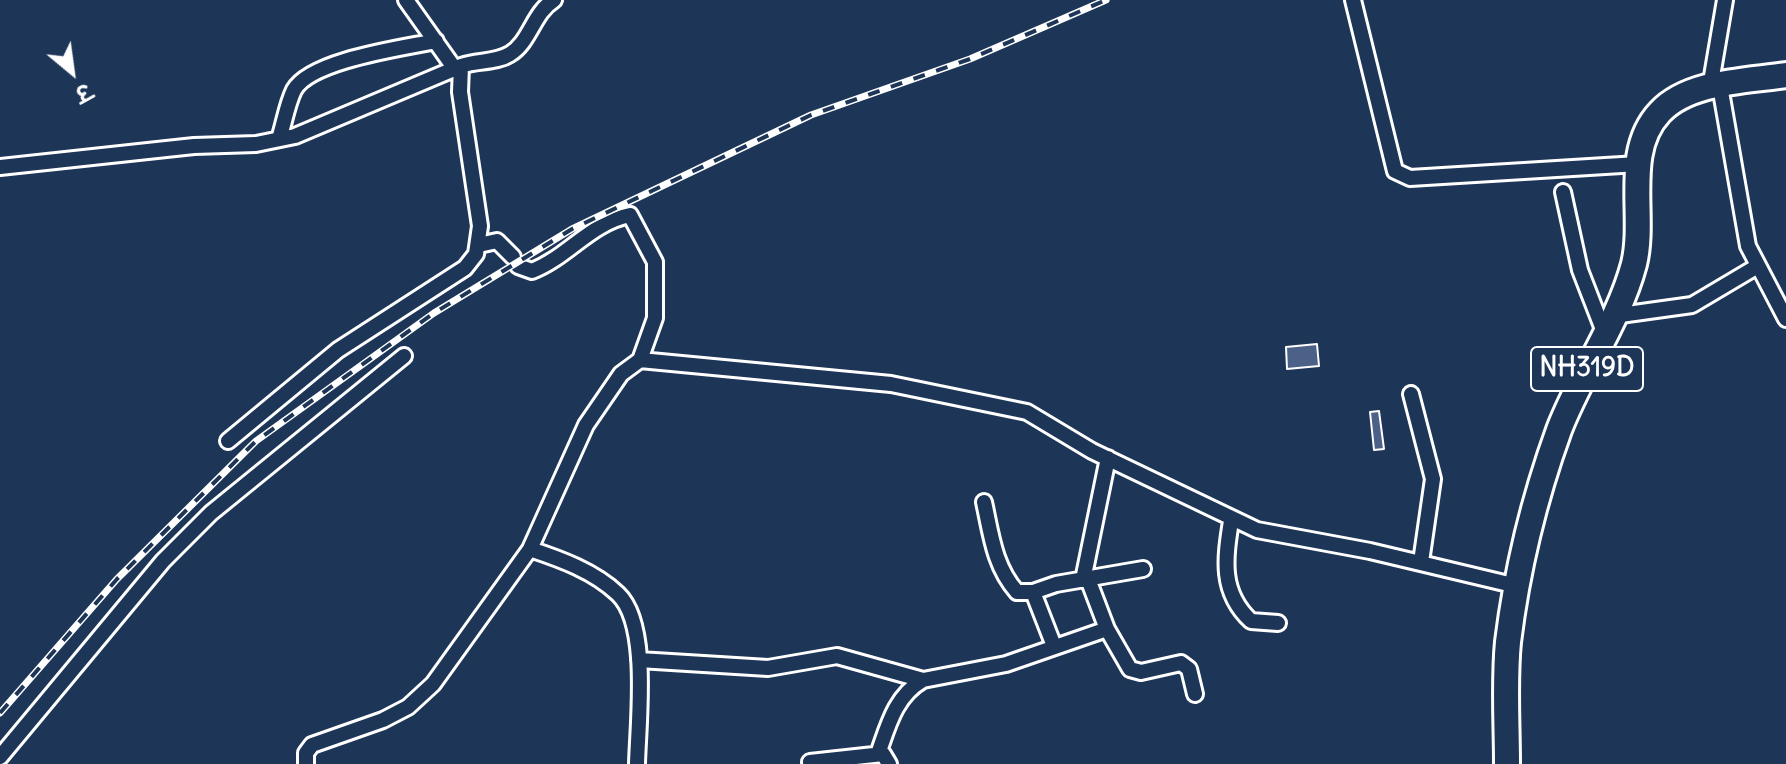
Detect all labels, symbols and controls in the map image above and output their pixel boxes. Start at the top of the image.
north arrow [32,32,112,112]
text: उ [70,77,97,109]
road number: NH319D [1531,347,1643,391]

